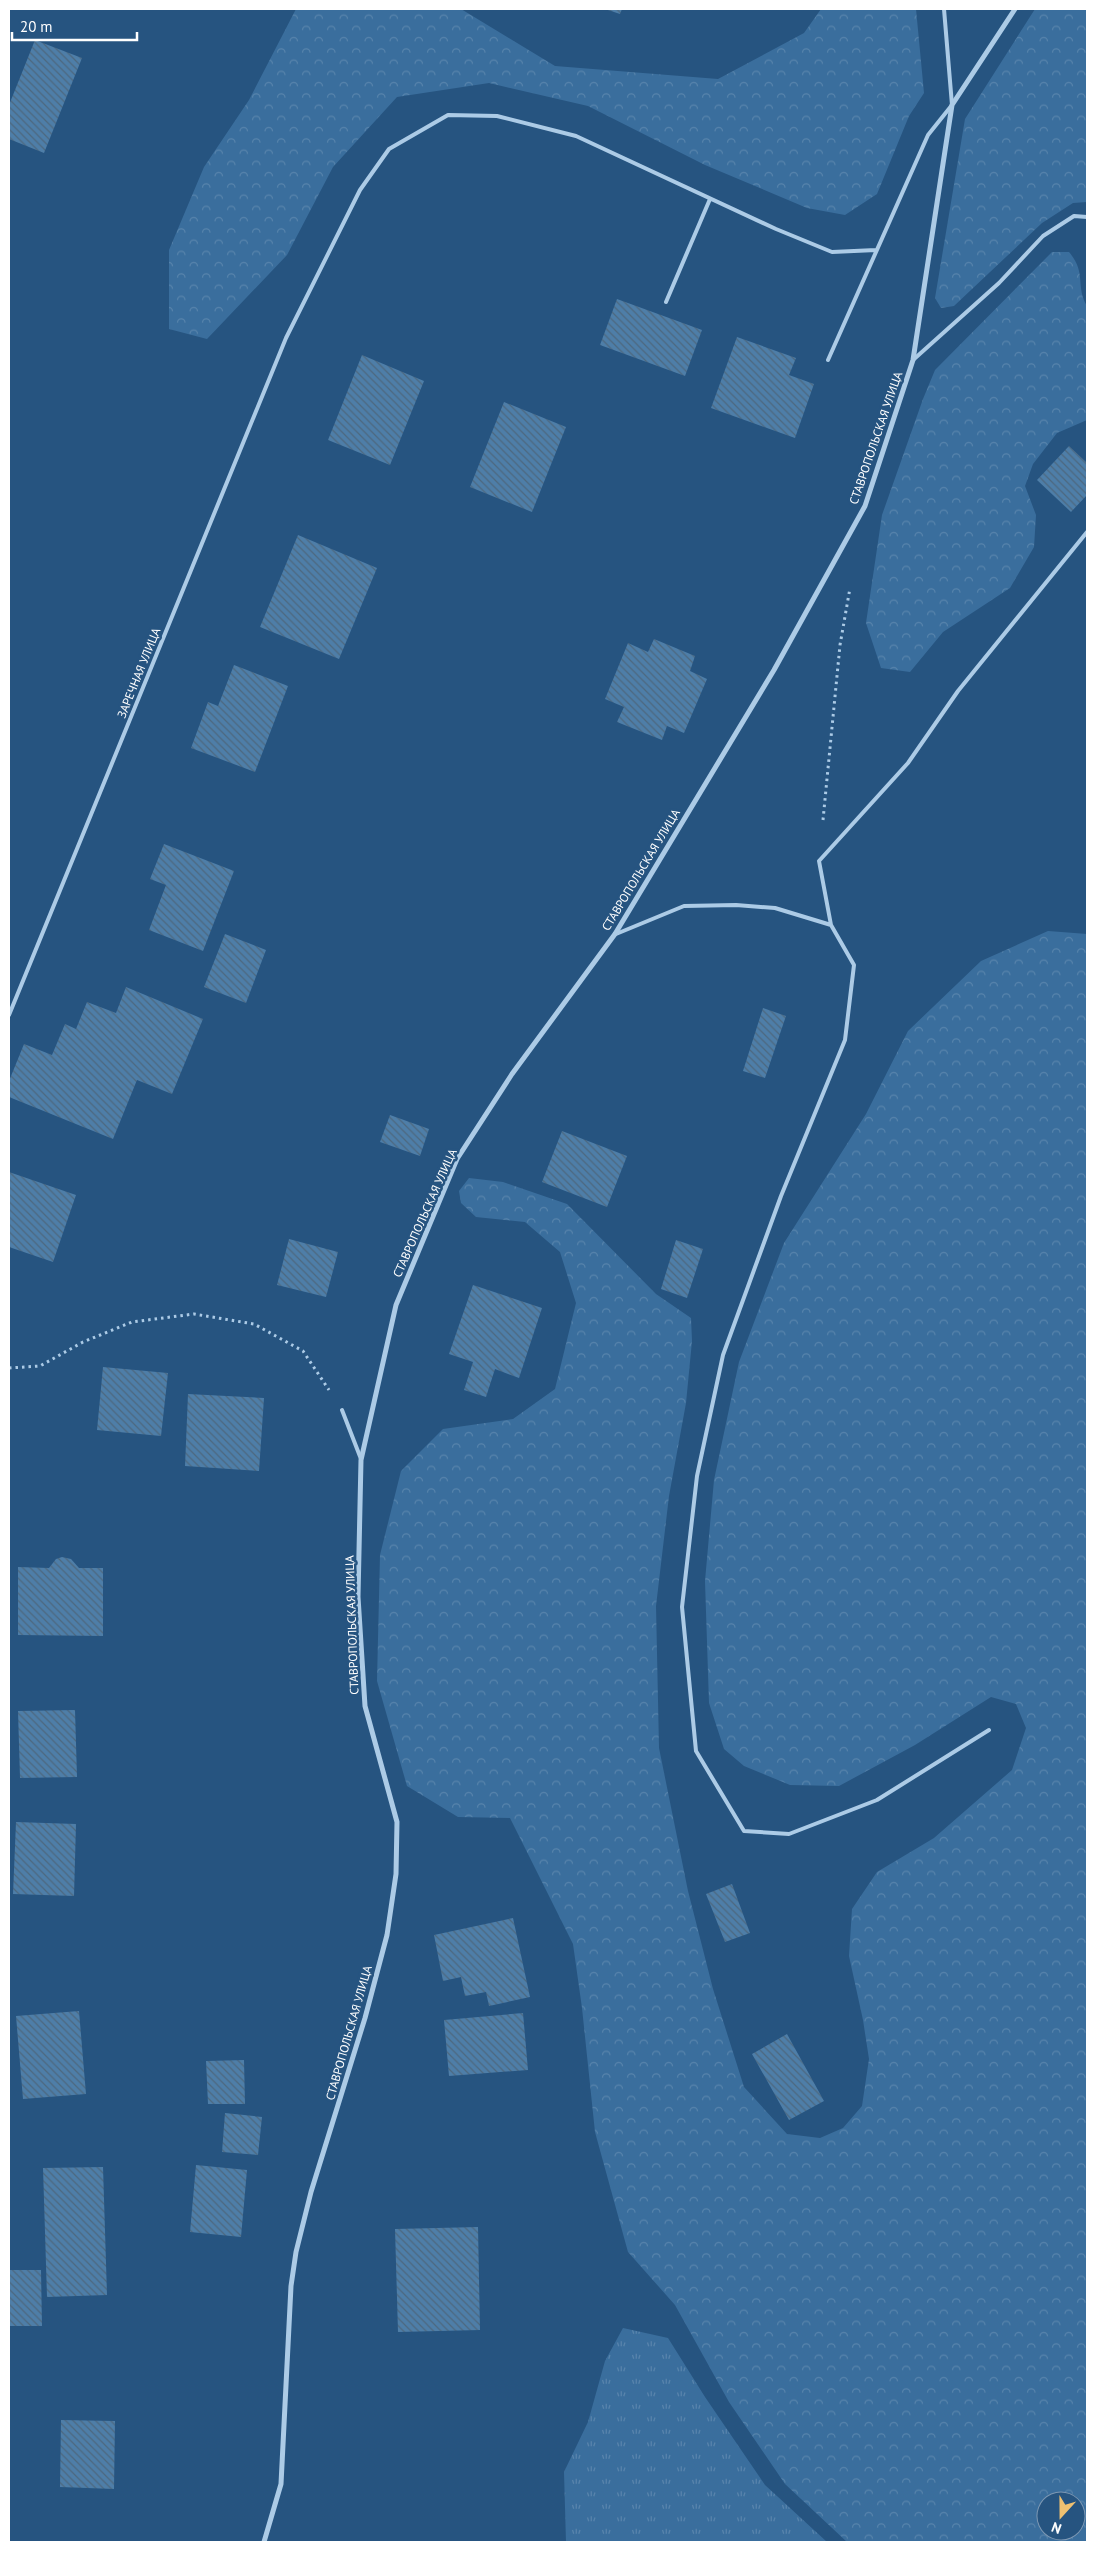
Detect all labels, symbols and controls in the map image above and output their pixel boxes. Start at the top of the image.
scale bar [12,10,138,42]
text: 20 m [20,17,53,36]
street label: СТАВРОПОЛЬСКАЯ УЛИЦА [846,370,905,506]
street label: ЗАРЕЧНАЯ УЛИЦА [114,626,163,720]
street label: СТАВРОПОЛЬСКАЯ УЛИЦА [598,806,683,933]
street label: СТАВРОПОЛЬСКАЯ УЛИЦА [389,1146,460,1280]
street label: СТАВРОПОЛЬСКАЯ УЛИЦА [342,1555,361,1695]
street label: СТАВРОПОЛЬСКАЯ УЛИЦА [322,1964,375,2102]
north arrow [1036,2491,1086,2541]
text: N [1049,2518,1064,2538]

